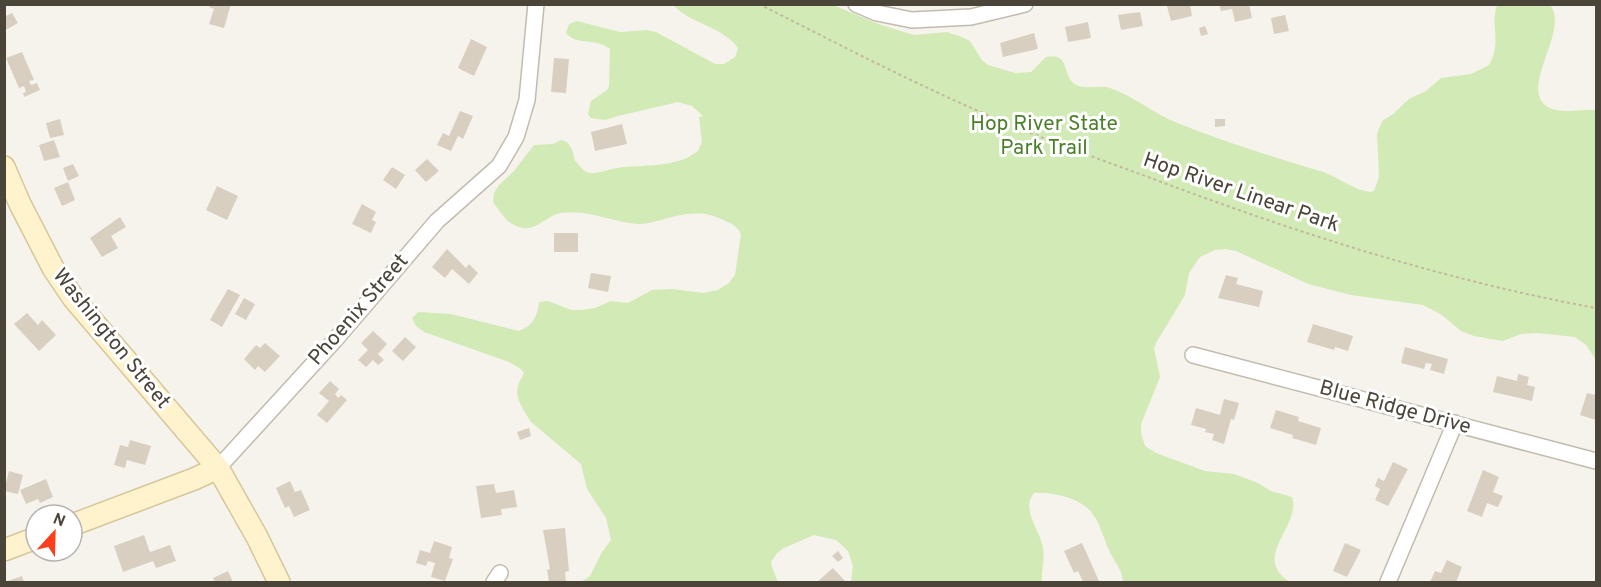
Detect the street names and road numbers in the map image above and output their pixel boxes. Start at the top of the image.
street label: Hop River Linear Park [1139,147,1343,239]
street label: Phoenix Street [303,248,415,372]
street label: Washington Street [46,263,176,415]
street label: Blue Ridge Drive [1316,375,1474,441]

